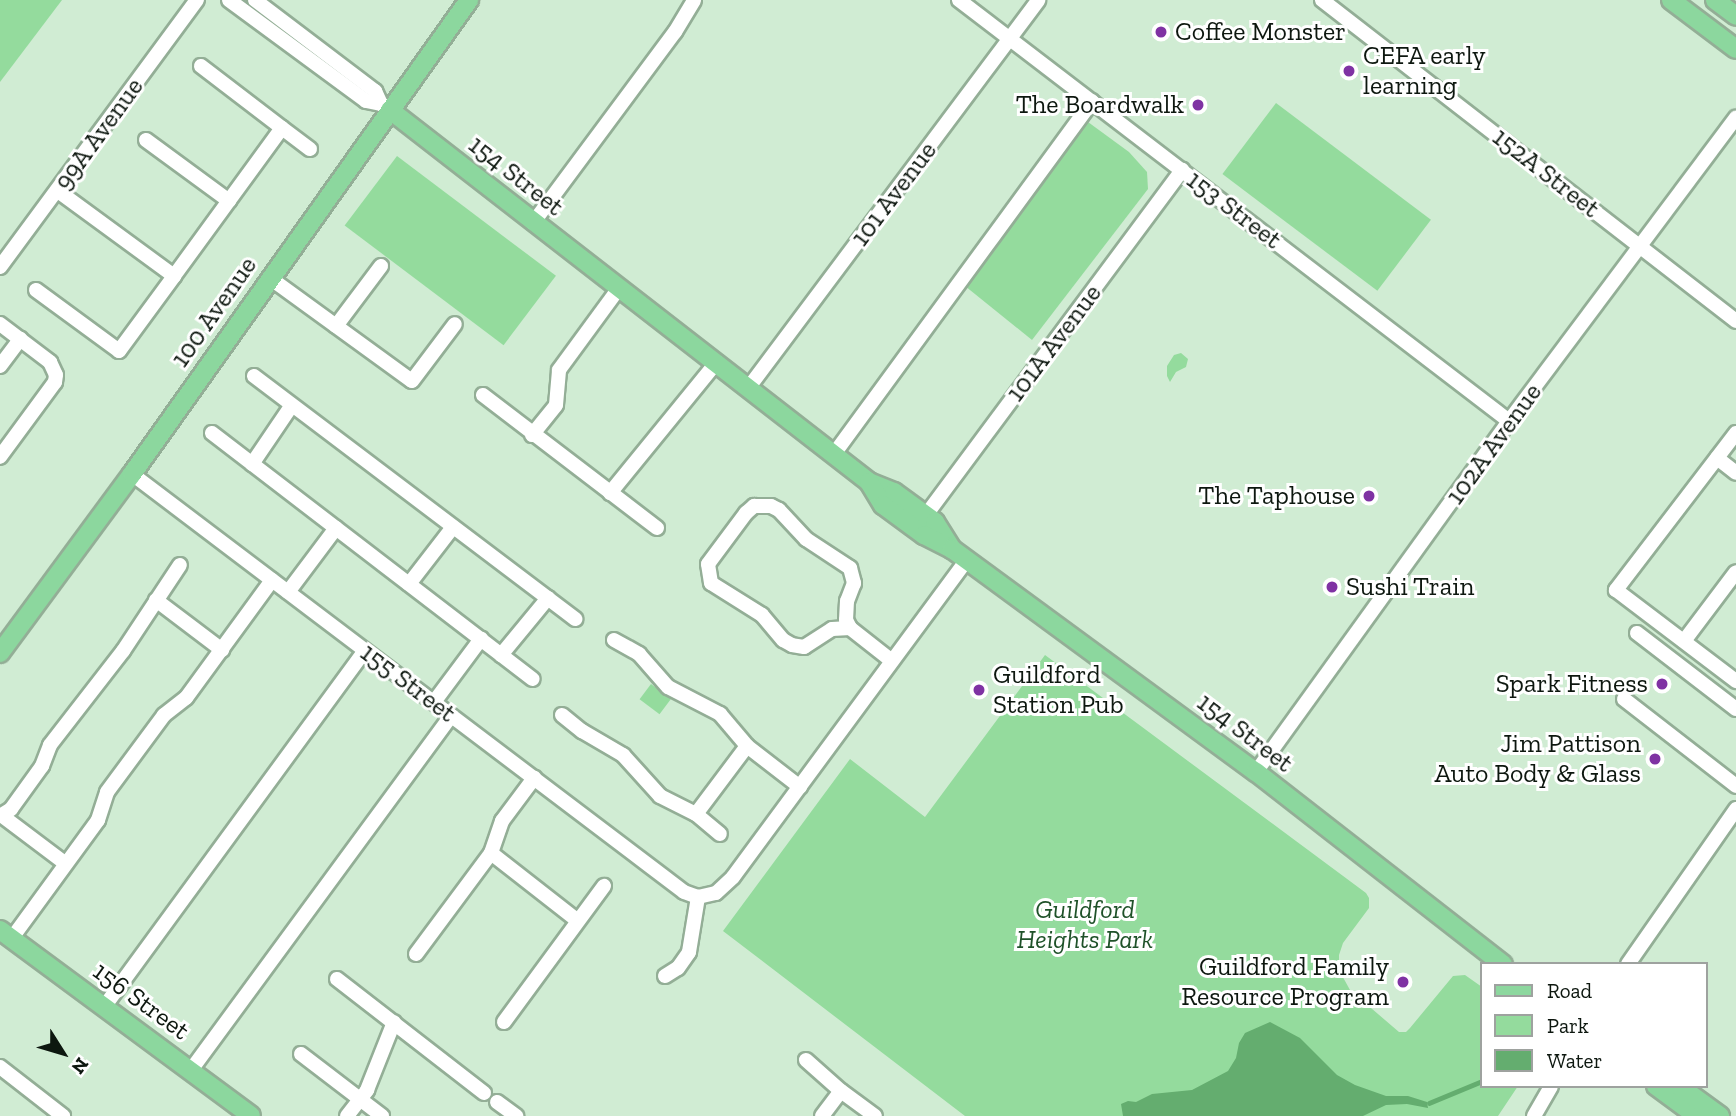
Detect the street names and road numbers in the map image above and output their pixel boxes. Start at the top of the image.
street label: 99A Avenue [47,71,151,197]
street label: 152A Street [1486,121,1606,225]
street label: 154 Street [462,129,570,223]
street label: 101 Avenue [844,135,944,253]
street label: 153 Street [1181,164,1287,256]
street label: 100 Avenue [164,251,264,373]
street label: 101A Avenue [999,278,1109,408]
street label: 102A Avenue [1439,377,1549,511]
street label: 155 Street [354,637,462,729]
street label: 154 Street [1191,687,1299,779]
street label: 156 Street [87,956,195,1046]

